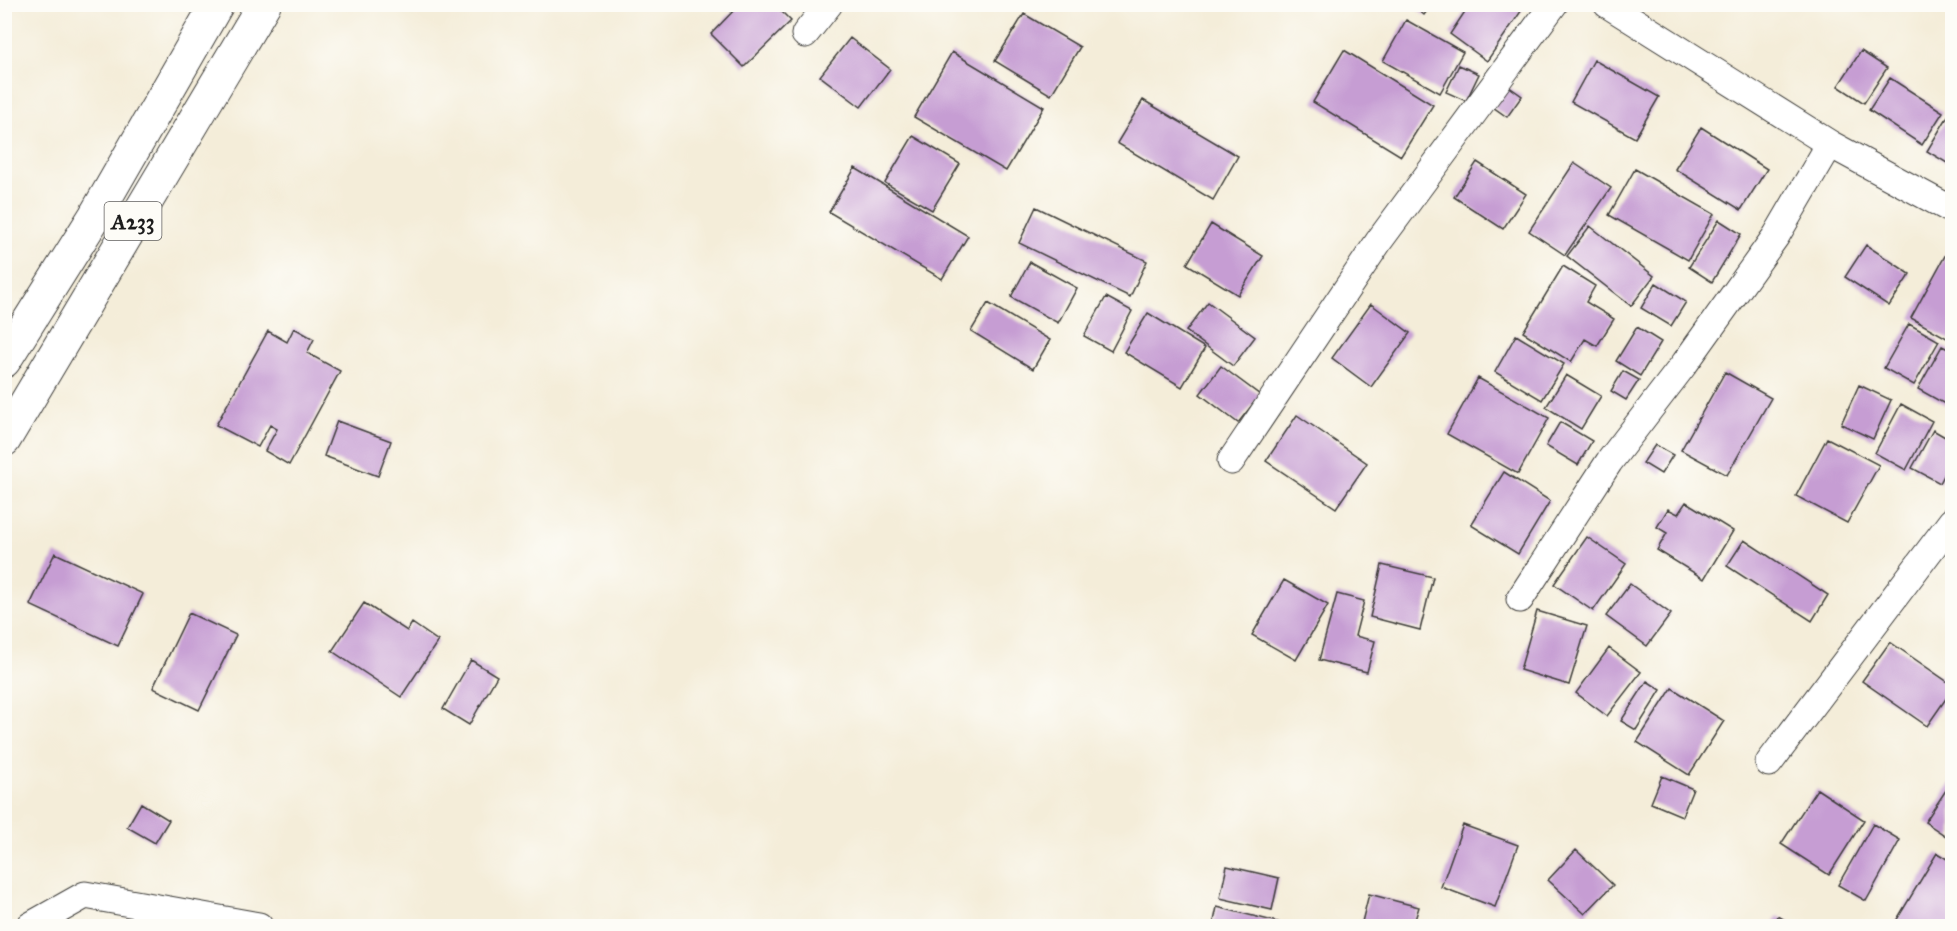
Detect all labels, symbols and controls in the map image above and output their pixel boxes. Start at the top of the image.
road number: A233 [104,202,162,240]

